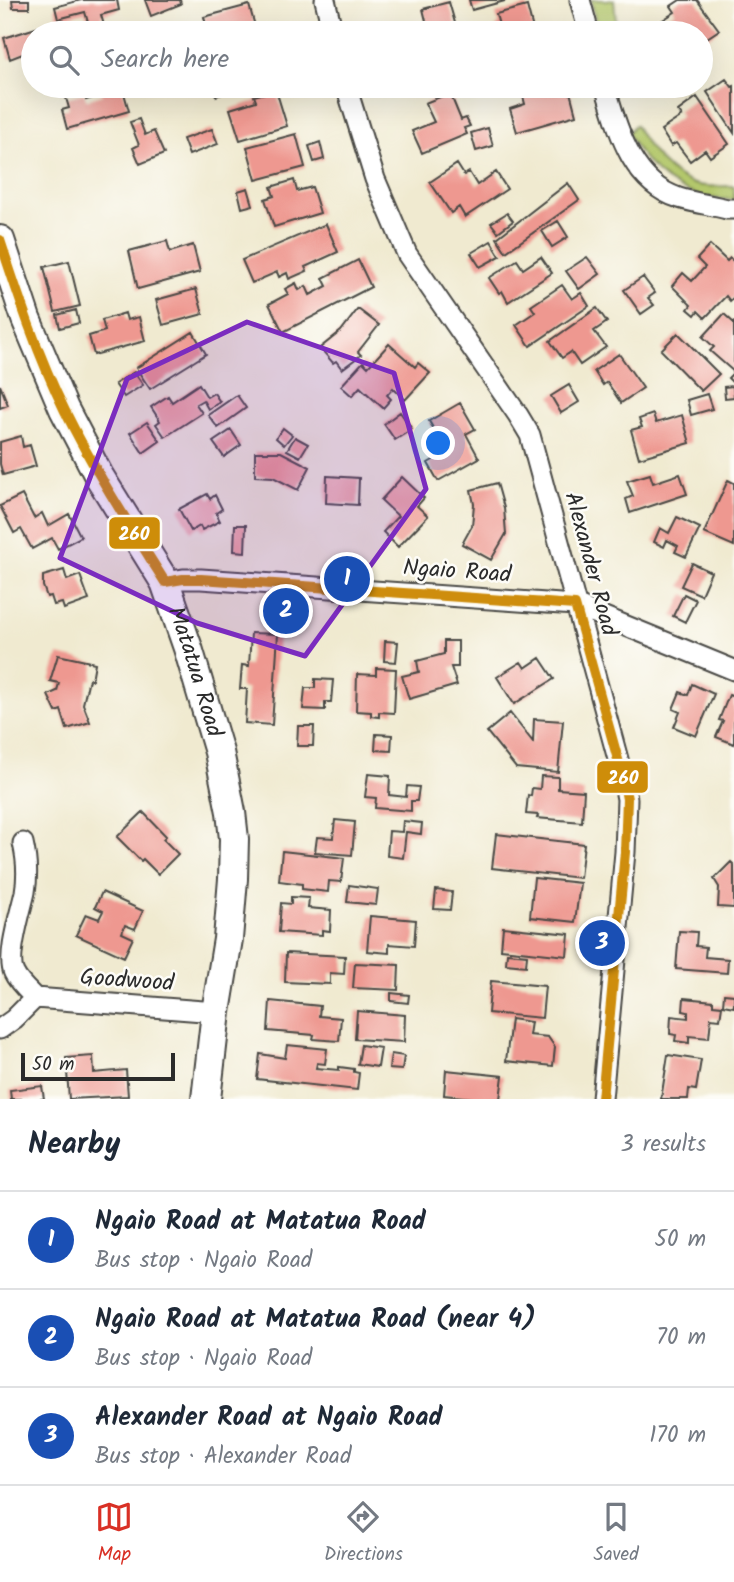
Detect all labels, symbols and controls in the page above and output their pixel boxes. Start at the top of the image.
search box [21,21,713,98]
text: Search here [101,39,229,81]
icon: search [45,41,83,79]
your location [421,426,455,460]
street label: Alexander Road [554,488,627,640]
line badge: 260 [108,516,161,550]
text: 260 [118,520,150,550]
street label: Ngaio Road [402,550,513,594]
pin: 1 [324,553,370,605]
pin: 2 [263,585,309,637]
street label: Matatua Road [157,602,232,742]
line badge: 260 [596,760,649,794]
text: 260 [607,764,639,794]
pin: 3 [579,917,625,969]
street label: Goodwood [79,960,176,1002]
scale bar [21,1050,175,1082]
text: 50 m [32,1050,74,1080]
text: Nearby [28,1121,120,1169]
text: 3 results [620,1127,706,1163]
text: Ngaio Road at Matatua Road [95,1201,426,1243]
text: 1 [48,1222,54,1258]
text: 50 m [655,1222,706,1258]
text: Bus stop · Ngaio Road [95,1243,312,1279]
text: Ngaio Road at Matatua Road (near 4) [95,1299,536,1341]
text: 2 [44,1320,58,1356]
text: 70 m [656,1320,706,1356]
text: Bus stop · Ngaio Road [95,1341,312,1377]
text: Alexander Road at Ngaio Road [95,1397,442,1439]
text: 3 [45,1418,57,1454]
text: 170 m [649,1418,706,1454]
text: Bus stop · Alexander Road [95,1439,351,1475]
tab: Map [95,1498,133,1570]
tab: Directions [324,1498,403,1570]
tab: Saved [594,1498,639,1570]

